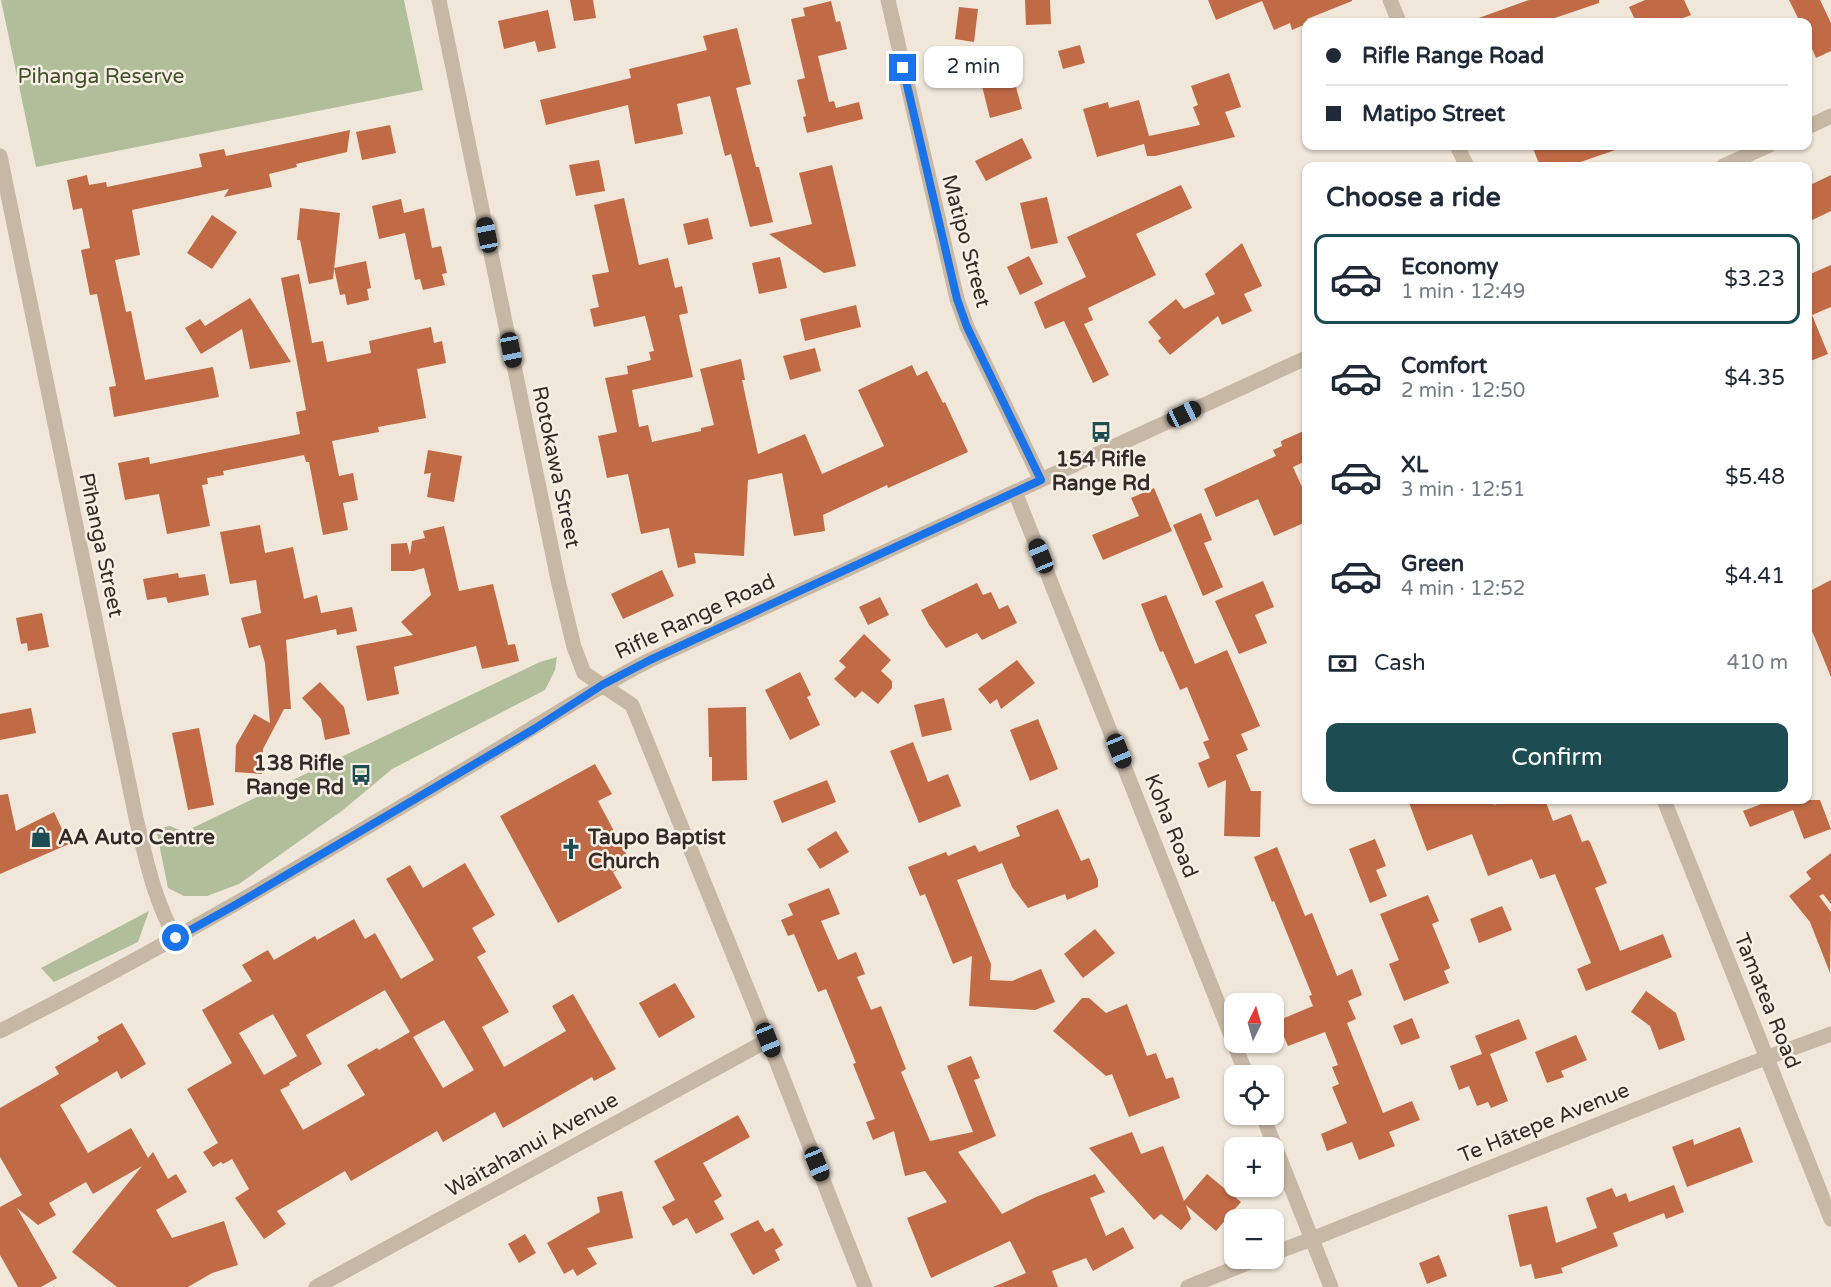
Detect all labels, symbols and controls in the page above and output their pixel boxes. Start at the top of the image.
text: Rifle Range Road [1362,43,1544,69]
callout: 2 min [924,47,1023,89]
route end [889,54,916,81]
text: 2 min [947,55,1000,79]
park label: Pihanga Reserve [18,64,184,89]
text: Matipo Street [1362,101,1505,127]
street label: Matipo Street [936,172,996,310]
text: Choose a ride [1326,181,1501,214]
car [475,216,499,254]
icon: car [1329,252,1383,306]
text: Economy [1401,254,1498,280]
text: $3.23 [1724,266,1785,292]
text: 1 min · 12:49 [1401,280,1525,304]
car [499,331,523,369]
icon: car [1329,351,1383,405]
text: Comfort [1401,353,1487,379]
text: $4.35 [1724,365,1785,391]
text: 2 min · 12:50 [1401,379,1525,403]
street label: Rotokawa Street [527,384,585,550]
car [1164,398,1204,430]
bus stop icon: 154 Rifle Range Rd [1089,420,1113,444]
place label: 154 Rifle Range Rd [1052,447,1150,496]
icon: car [1329,450,1383,504]
text: XL [1401,452,1428,478]
text: $5.48 [1725,464,1785,490]
street label: Pīhanga Street [73,470,129,620]
text: 3 min · 12:51 [1401,478,1525,502]
car [1026,536,1056,576]
icon: car [1329,549,1383,603]
text: Green [1401,551,1464,577]
text: $4.41 [1725,563,1785,589]
street label: Rifle Range Road [611,569,779,665]
text: 4 min · 12:52 [1401,577,1525,601]
icon: cash [1326,647,1359,680]
text: Cash [1374,650,1426,676]
text: 410 m [1727,651,1788,675]
button: Confirm [1326,723,1788,792]
car [1104,731,1134,771]
place label: 138 Rifle Range Rd [246,751,344,800]
bus stop icon: 138 Rifle Range Rd [349,763,373,787]
street label: Koha Road [1139,770,1203,882]
shop icon: AA Auto Centre [29,825,53,849]
place label: AA Auto Centre [58,825,215,850]
place label: Taupo Baptist Church [587,825,726,874]
church icon: Taupo Baptist Church [559,837,583,861]
route start [162,924,189,951]
street label: Tamatea Road [1729,930,1805,1072]
north arrow [1224,993,1284,1053]
map controls [1224,993,1284,1269]
car [753,1020,783,1060]
button: locate [1224,1065,1284,1125]
street label: Te Hātepe Avenue [1455,1077,1633,1169]
street label: Waitahanui Avenue [441,1087,623,1203]
button: + [1224,1137,1284,1197]
car [802,1144,832,1184]
button: − [1224,1209,1284,1269]

